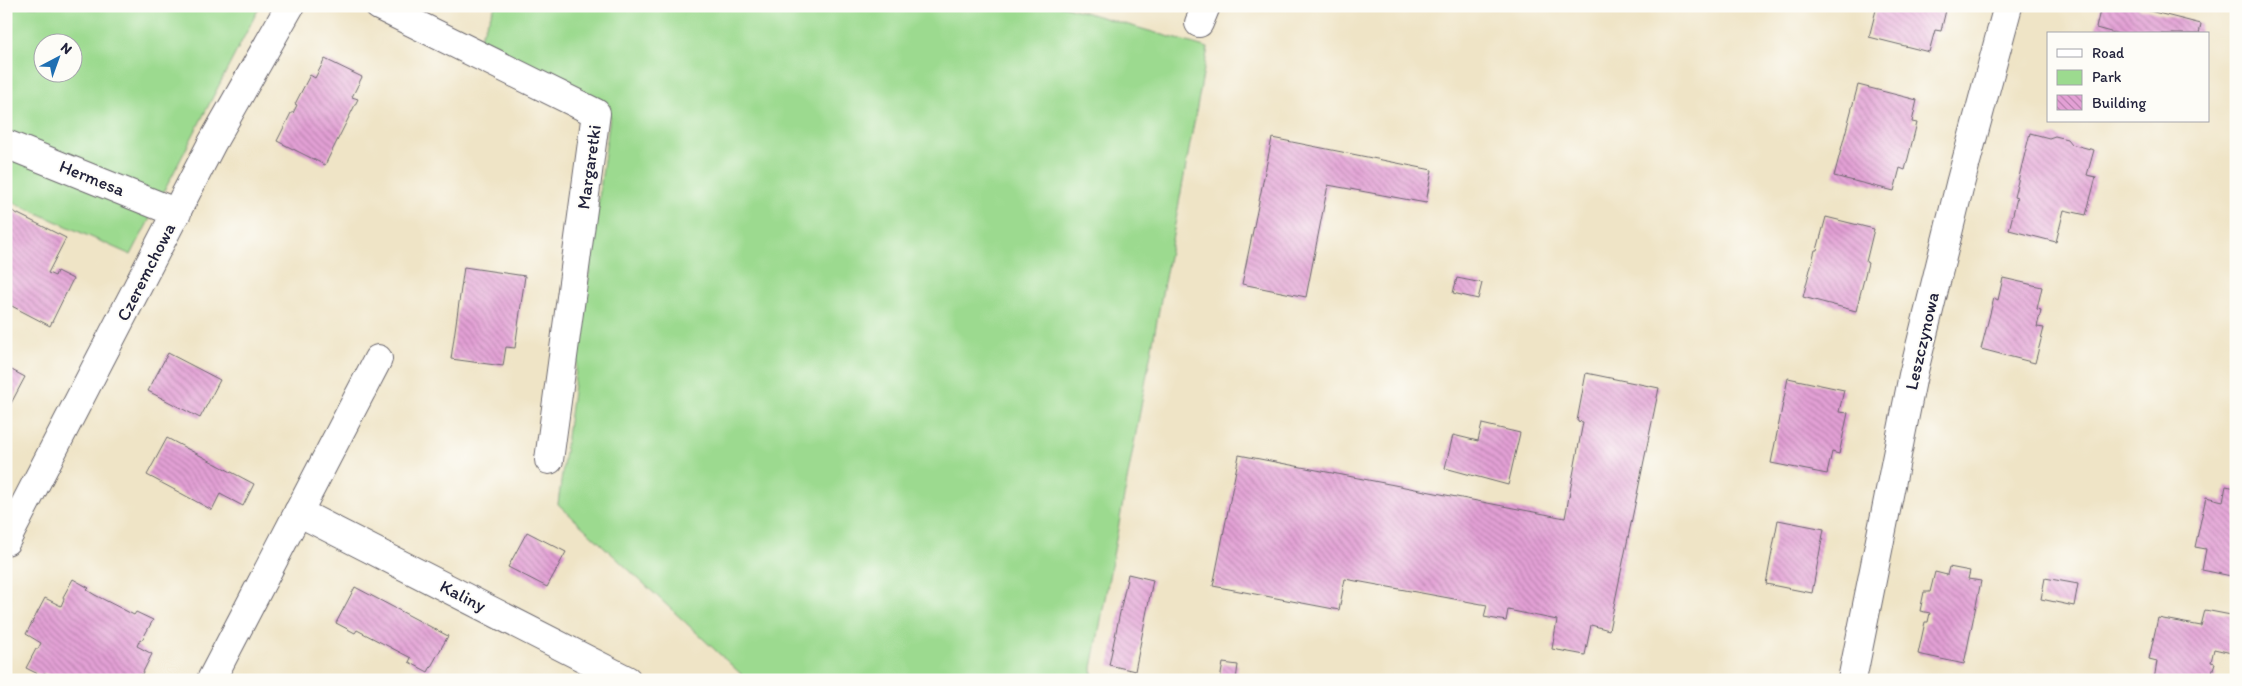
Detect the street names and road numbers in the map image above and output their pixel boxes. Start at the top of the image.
street label: Margaretki [572,123,606,211]
street label: Hermesa [56,155,129,201]
street label: Czeremchowa [112,219,180,325]
street label: Leszczynowa [1900,290,1944,392]
street label: Kaliny [436,575,490,617]

